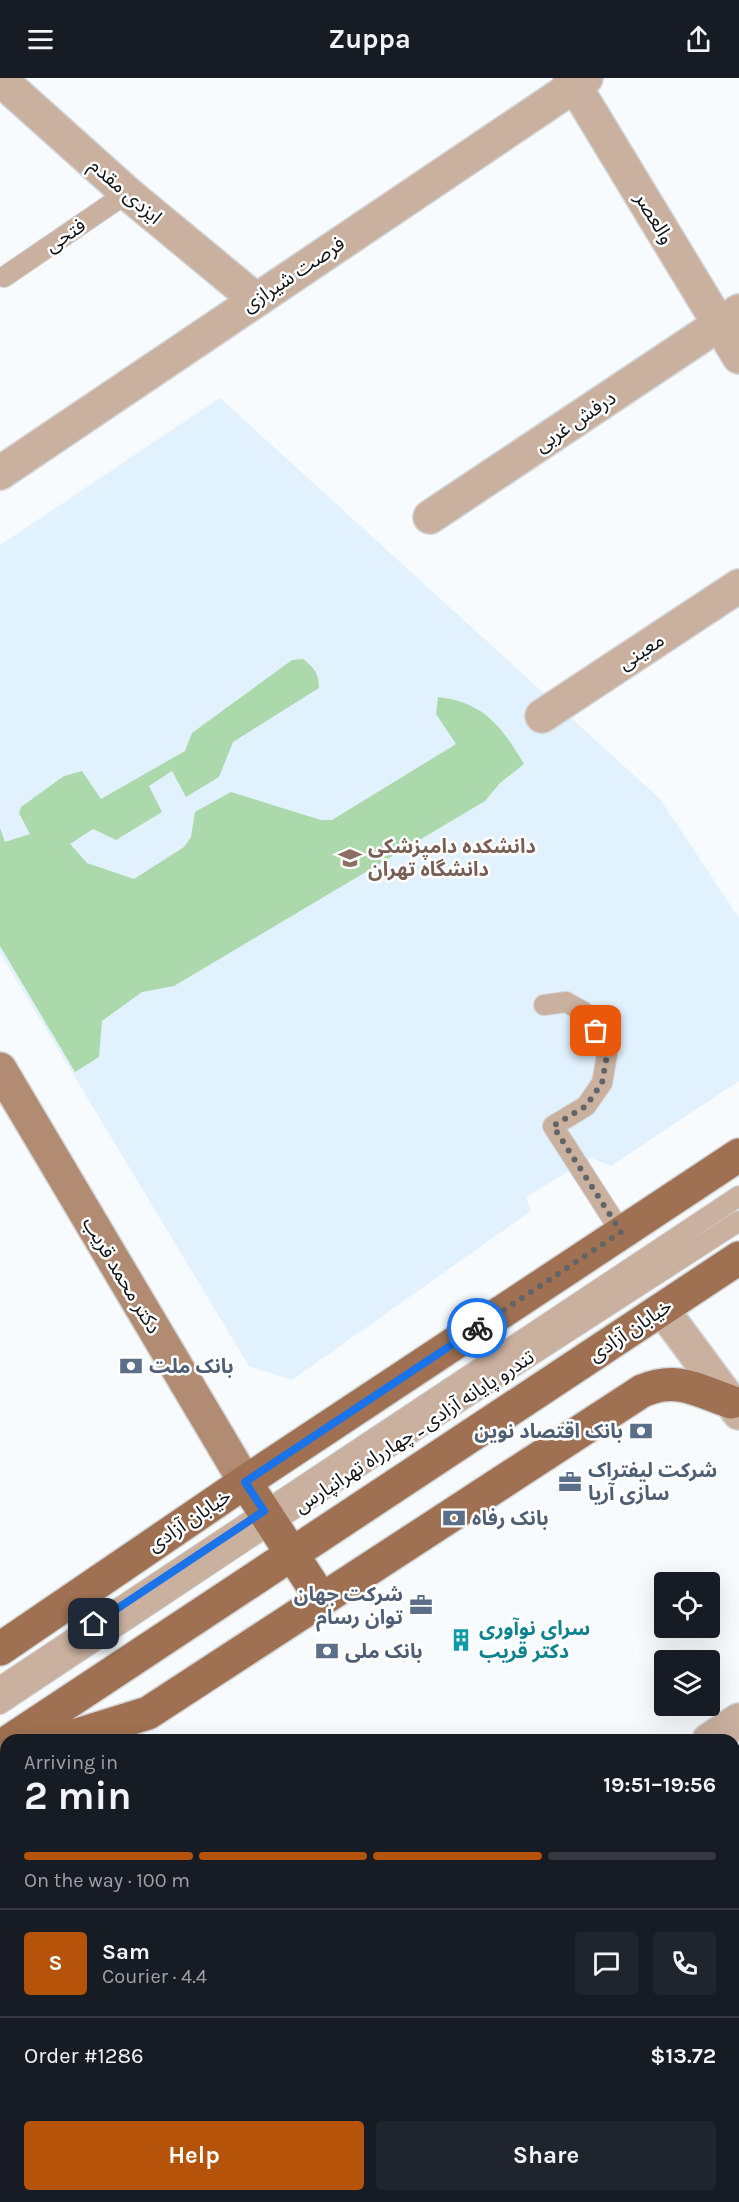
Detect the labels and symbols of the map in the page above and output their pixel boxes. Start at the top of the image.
street label: ایزدی مقدم [83,154,167,231]
street label: والعصر [630,187,679,248]
street label: فتحی [41,214,90,257]
street label: فرصت شیرازی [238,232,349,317]
street label: درفش غربی [530,386,620,457]
street label: معینی [614,628,668,675]
place label: دانشکده دامپزشکی دانشگاه تهران [368,835,536,881]
school or university icon: دانشکده دامپزشکی دانشگاه تهران [337,845,363,871]
pin [570,1005,621,1056]
street label: دکتر محمد قریب [78,1213,165,1338]
street label: خیابان آزادی [584,1294,676,1367]
courier [447,1298,507,1358]
street label: تندرو پایانه آزادی ـ چهارراه تهرانپارس [290,1345,539,1519]
bank icon: بانک ملت [118,1353,144,1379]
place label: بانک ملت [149,1355,234,1378]
bank icon: بانک اقتصاد نوین [628,1418,654,1444]
place label: بانک اقتصاد نوین [474,1420,623,1443]
place label: شرکت لیفتراک سازی آریا [588,1459,717,1505]
office icon: شرکت لیفتراک سازی آریا [557,1469,583,1495]
street label: خیابان آزادی [143,1484,235,1557]
bank icon: بانک رفاه [441,1505,467,1531]
place label: بانک رفاه [472,1507,549,1530]
place label: شرکت جهان توان رسام [294,1583,403,1632]
office icon: شرکت جهان توان رسام [408,1592,434,1618]
pin [68,1598,119,1649]
place label: سرای نوآوری دکتر قریب [479,1617,590,1663]
building icon: سرای نوآوری دکتر قریب [448,1627,474,1653]
bank icon: بانک ملی [314,1638,340,1664]
place label: بانک ملی [345,1640,423,1663]

